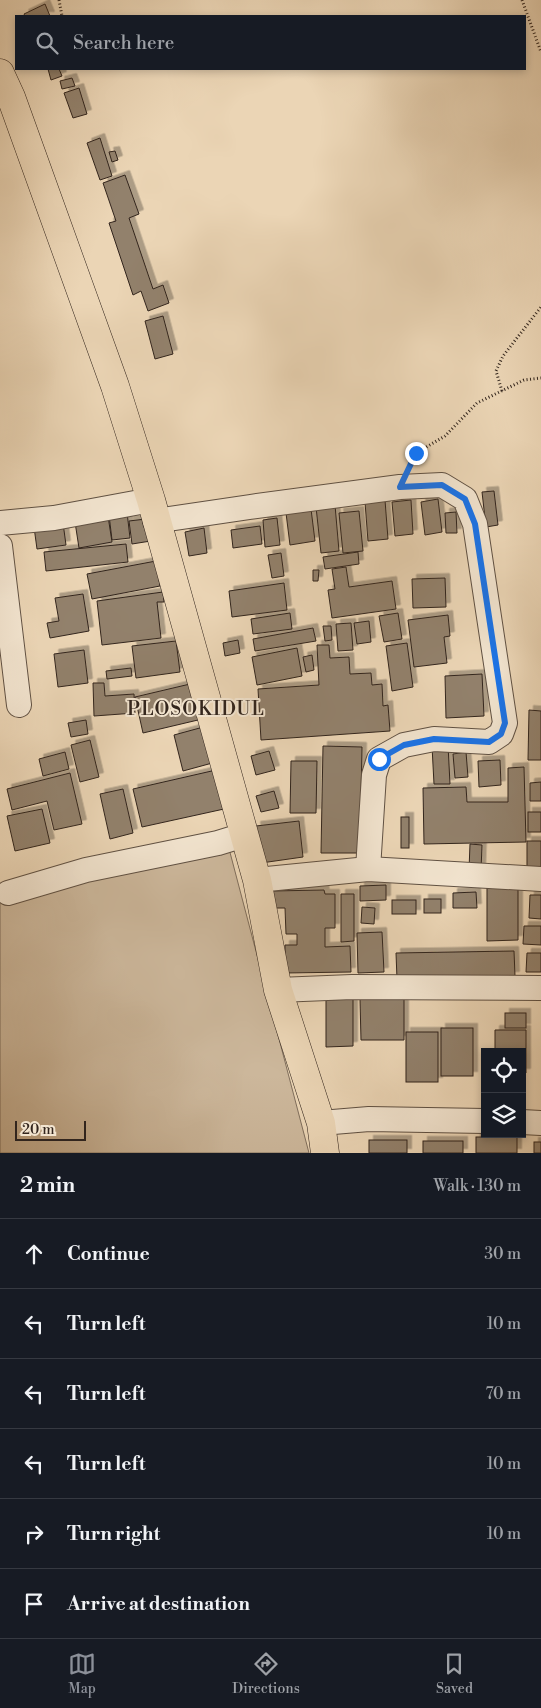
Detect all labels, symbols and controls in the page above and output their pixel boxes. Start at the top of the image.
search box [15,15,526,70]
icon: search [33,29,61,57]
text: Search here [73,31,174,55]
route end [405,442,428,465]
district label: PLOSOKIDUL [127,697,265,721]
route start [368,748,391,771]
map controls [481,1048,526,1138]
button: locate [481,1048,526,1093]
button: layers [481,1093,526,1138]
scale bar [15,1118,86,1141]
text: 20 m [22,1121,54,1139]
text: 2 min [20,1173,75,1199]
text: Walk · 130 m [433,1176,521,1196]
icon: ahead [20,1240,48,1268]
text: Continue [67,1242,150,1266]
text: 30 m [484,1244,521,1264]
icon: left [20,1310,48,1338]
text: Turn left [67,1312,146,1336]
text: 10 m [487,1314,521,1334]
icon: left [20,1380,48,1408]
text: Turn left [67,1382,146,1406]
text: 70 m [485,1384,521,1404]
icon: left [20,1450,48,1478]
text: Turn left [67,1452,146,1476]
text: 10 m [487,1454,521,1474]
icon: right [20,1520,48,1548]
text: Turn right [67,1522,160,1546]
text: 10 m [487,1524,521,1544]
icon: arrive [20,1590,48,1618]
text: Arrive at destination [67,1592,250,1616]
tab: Map [68,1650,96,1698]
tab: Directions [232,1650,300,1698]
tab: Saved [436,1650,473,1698]

